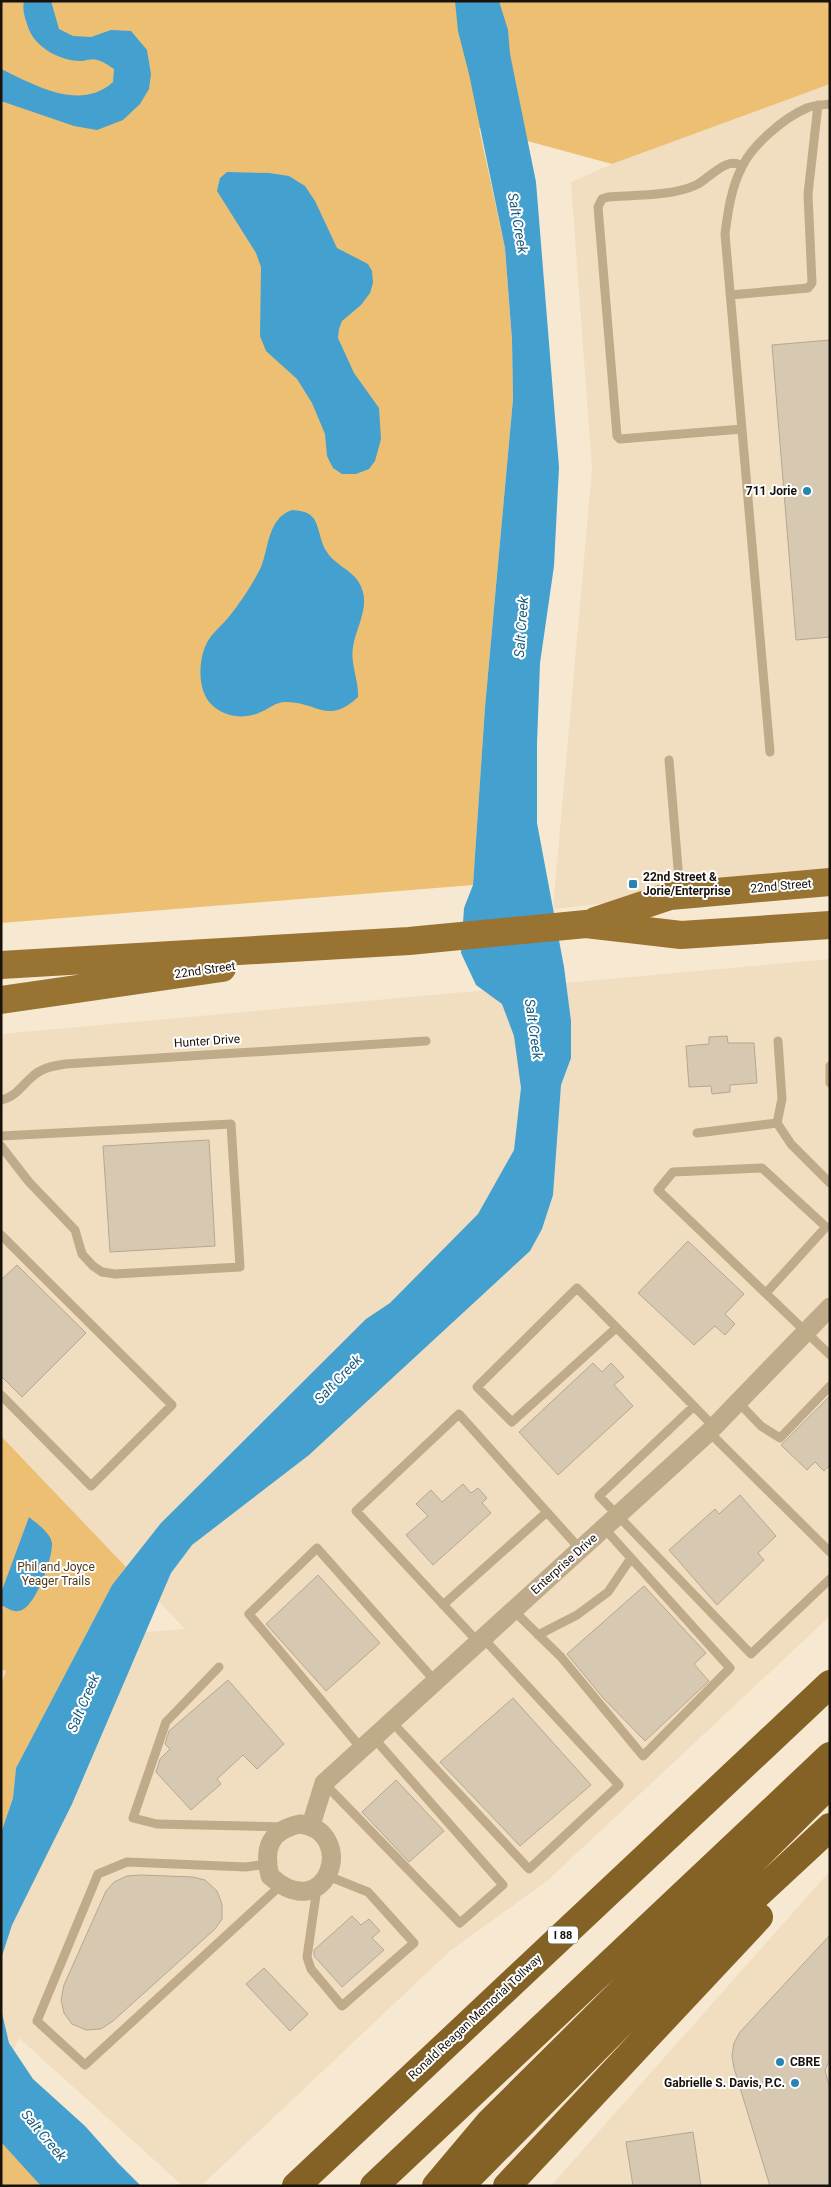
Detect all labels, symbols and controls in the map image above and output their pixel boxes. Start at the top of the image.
water label: Salt Creek [505,191,531,256]
place label: 711 Jorie [746,484,798,498]
marker: 711 Jorie [801,485,813,497]
water label: Salt Creek [511,595,531,658]
place label: 22nd Street & Jorie/Enterprise [643,870,731,898]
street label: 22nd Street [750,876,812,896]
marker: 22nd Street & Jorie/Enterprise [627,878,639,890]
street label: 22nd Street [174,959,237,981]
water label: Salt Creek [522,998,546,1062]
street label: Hunter Drive [174,1032,240,1050]
water label: Salt Creek [311,1351,366,1407]
street label: Enterprise Drive [528,1531,600,1597]
park label: Phil and Joyce Yeager Trails [17,1560,95,1588]
water label: Salt Creek [64,1671,103,1734]
road number: I 88 [548,1926,578,1944]
street label: Ronald Reagan Memorial Tollway [406,1951,545,2082]
place label: CBRE [790,2055,820,2069]
marker: CBRE [774,2056,786,2068]
place label: Gabrielle S. Davis, P.C. [664,2076,785,2090]
marker: Gabrielle S. Davis, P.C. [789,2077,801,2089]
water label: Salt Creek [18,2106,71,2164]

